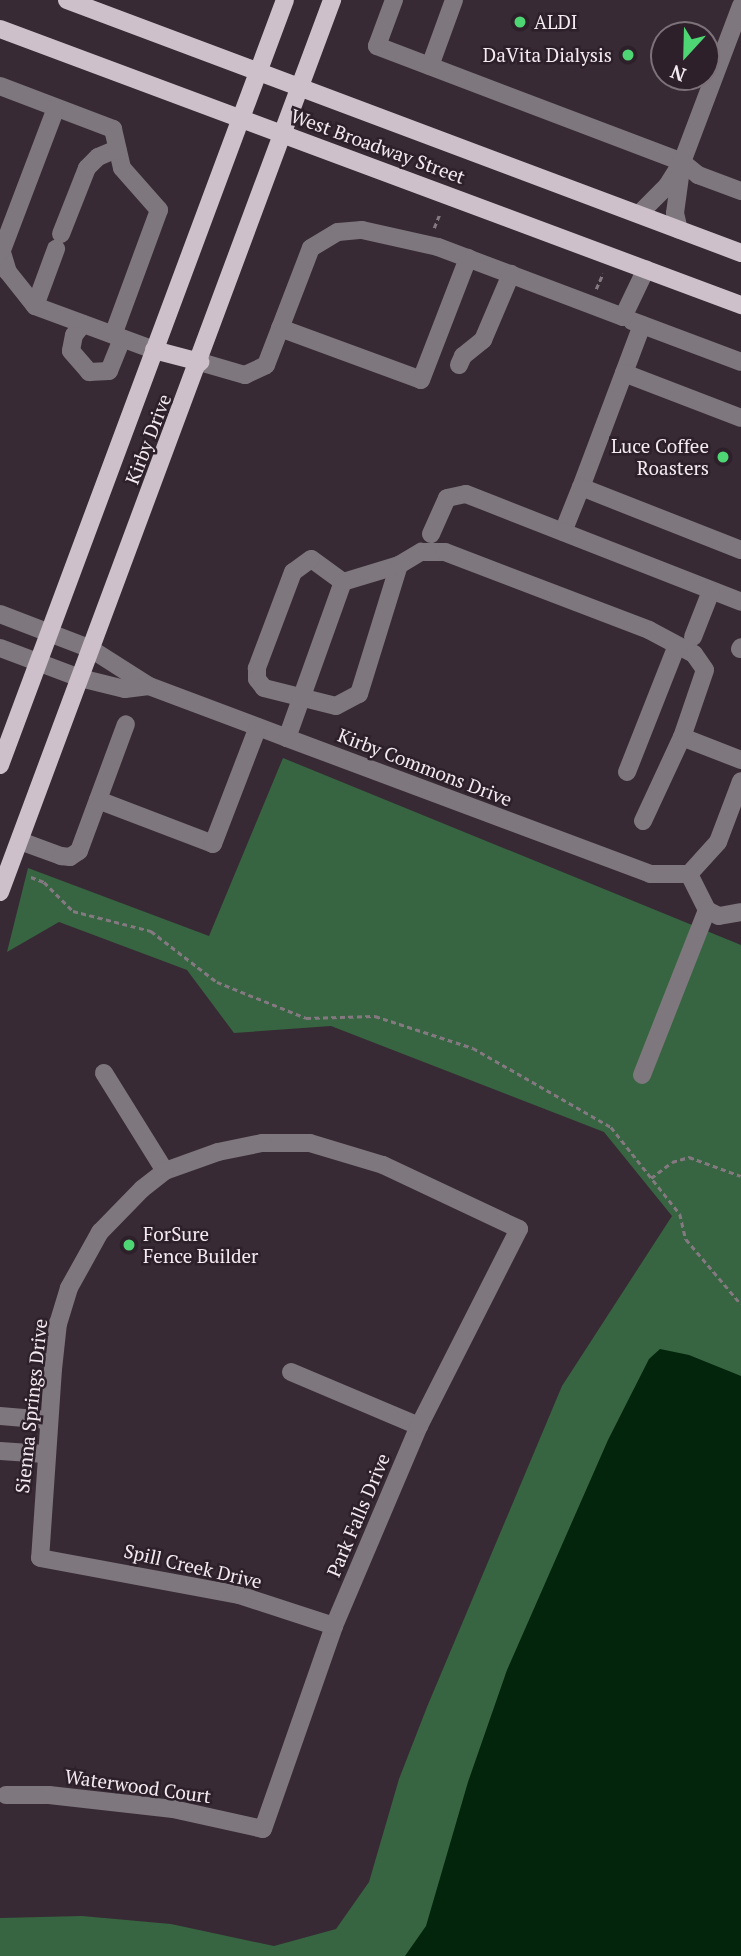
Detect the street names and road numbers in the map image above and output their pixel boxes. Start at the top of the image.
street label: West Broadway Street [288,104,468,188]
street label: Kirby Drive [120,391,176,487]
street label: Kirby Commons Drive [335,723,515,811]
street label: Sienna Springs Drive [10,1317,52,1495]
street label: Park Falls Drive [322,1450,394,1580]
street label: Spill Creek Drive [122,1539,264,1593]
street label: Waterwood Court [63,1764,213,1808]

